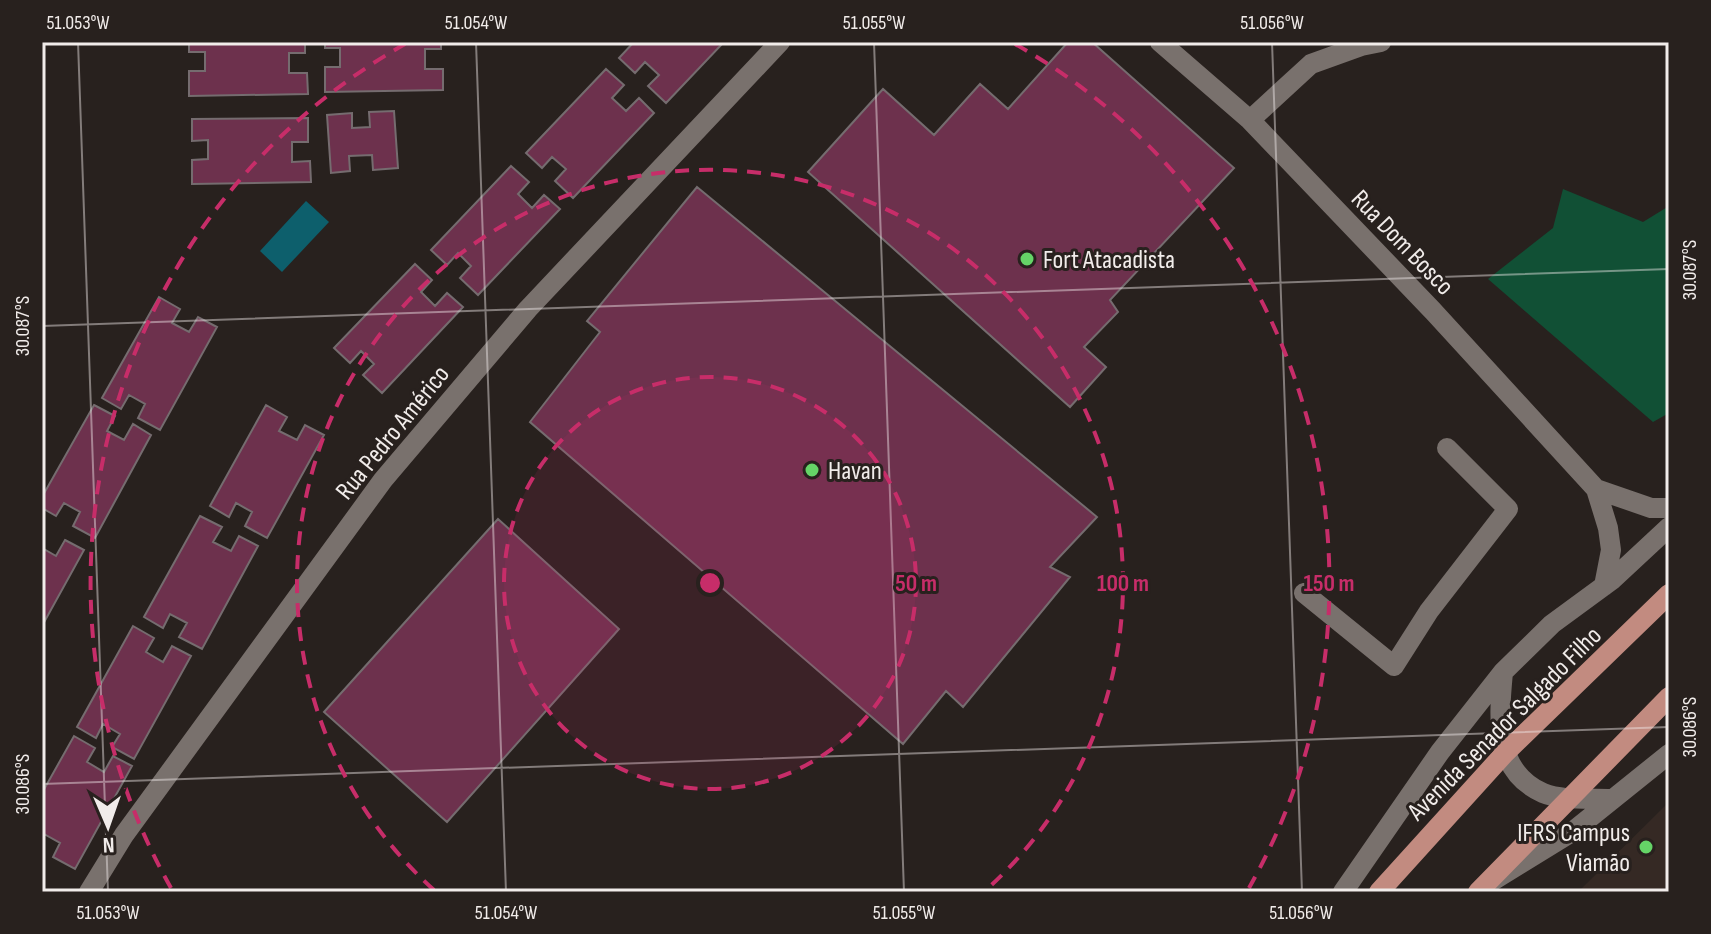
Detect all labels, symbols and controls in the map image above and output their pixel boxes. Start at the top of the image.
text: 51.053°W [46,11,110,35]
text: 51.054°W [445,11,507,35]
text: 51.055°W [843,11,905,35]
text: 51.056°W [1240,11,1304,35]
street label: Rua Dom Bosco [1344,184,1460,302]
text: 30.087°S [1678,240,1702,300]
place label: Fort Atacadista [1043,245,1175,276]
marker: Fort Atacadista [1018,250,1036,268]
text: 30.087°S [11,296,35,356]
street label: Rua Pedro Américo [330,360,457,506]
place label: Havan [828,456,882,487]
marker: Havan [803,461,821,479]
centre of rings [696,569,724,597]
text: 50 m [895,569,937,598]
text: 100 m [1097,569,1149,598]
text: 150 m [1303,569,1355,598]
street label: Avenida Senador Salgado Filho [1401,621,1609,828]
text: 30.086°S [1678,697,1702,757]
text: 30.086°S [11,754,35,814]
north arrow [68,786,148,866]
place label: IFRS Campus Viamão [1517,818,1630,879]
text: N [102,831,115,858]
marker: IFRS Campus Viamão [1637,838,1655,856]
text: 51.053°W [76,901,140,925]
text: 51.054°W [475,901,537,925]
text: 51.055°W [873,901,935,925]
text: 51.056°W [1269,901,1333,925]

